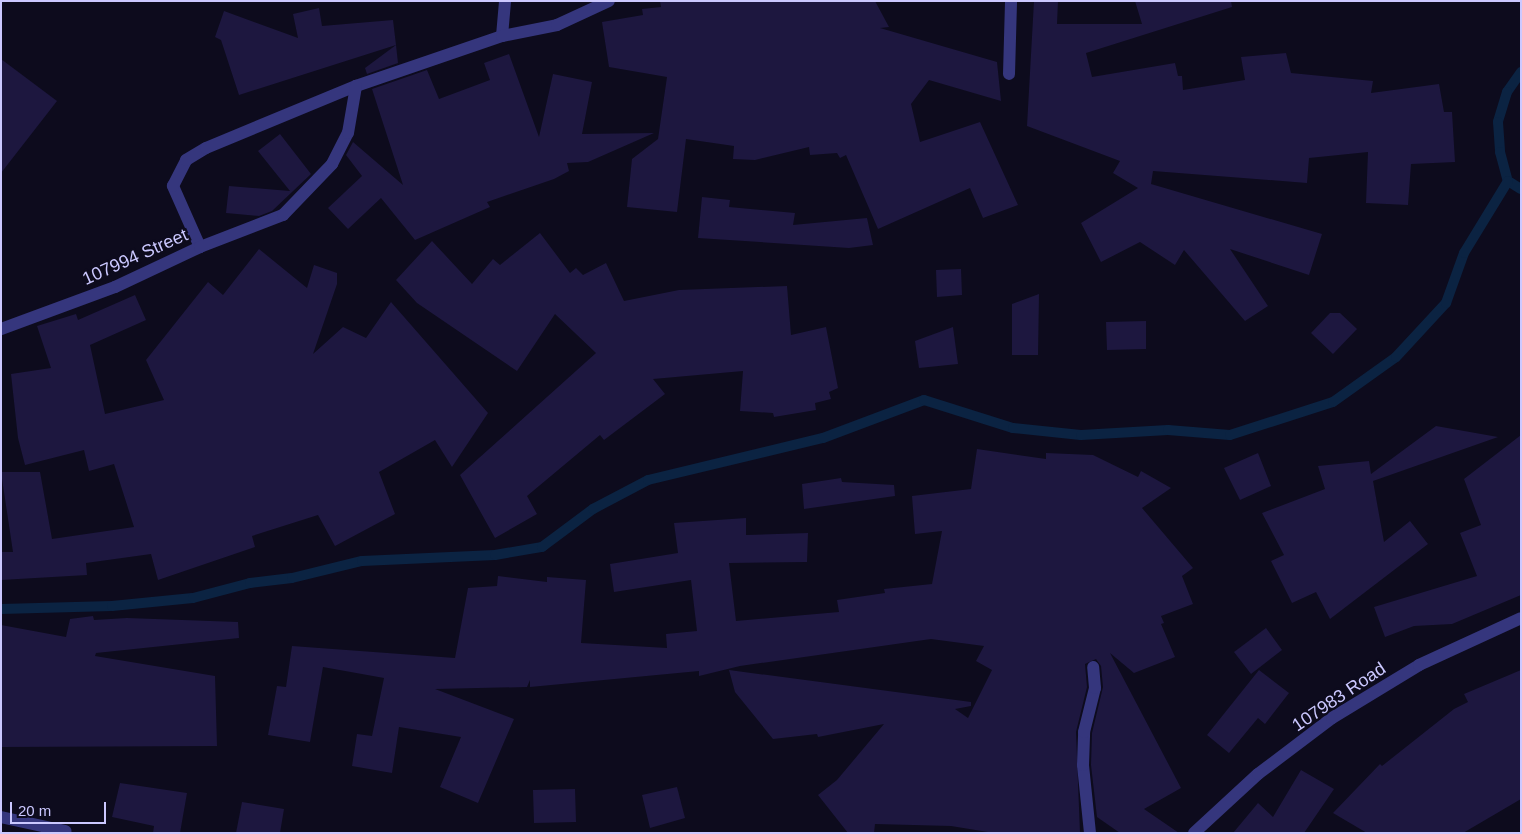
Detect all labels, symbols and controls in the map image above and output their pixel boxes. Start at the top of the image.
street label: 107994 Street [79,224,191,290]
street label: 107983 Road [1288,658,1390,736]
scale bar [12,792,109,824]
text: 20 m [18,802,51,819]

